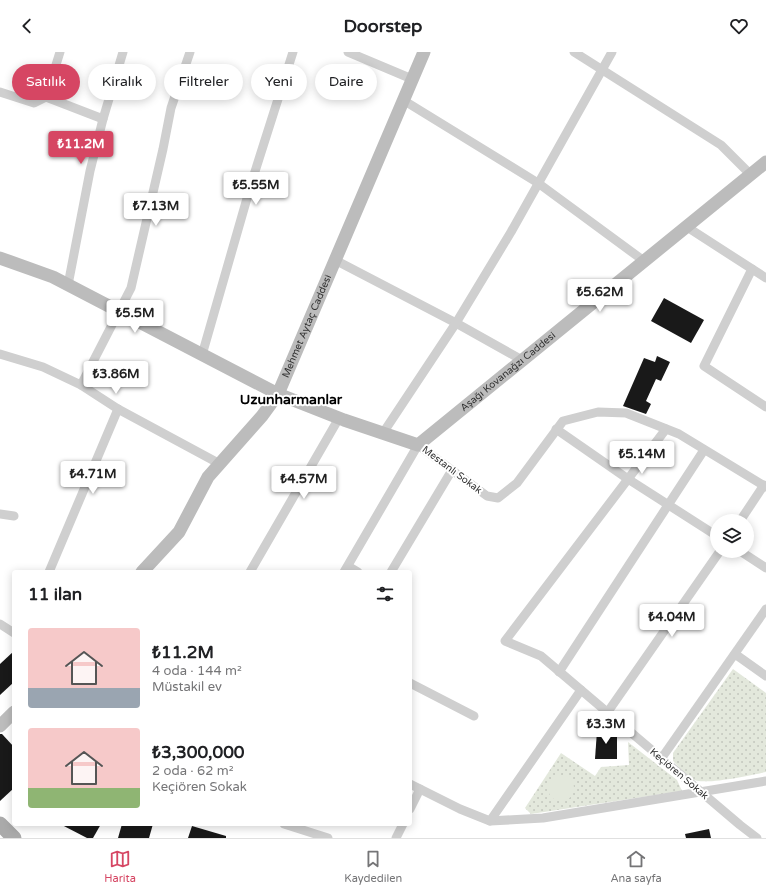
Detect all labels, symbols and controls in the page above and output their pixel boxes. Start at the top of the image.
icon: back [16,15,38,37]
text: Doorstep [344,15,422,37]
icon: heart [728,15,750,37]
chip: Satılık [12,64,80,100]
chip: Kiralık [88,64,156,100]
chip: Filtreler [164,64,243,100]
chip: Yeni [251,64,307,100]
chip: Daire [315,64,377,100]
pin: ₺11.2M [48,131,114,165]
text: ₺11.2M [57,136,105,152]
pin: ₺5.55M [223,172,289,206]
text: ₺5.55M [232,177,280,193]
pin: ₺7.13M [123,193,189,227]
text: ₺7.13M [133,198,179,214]
street label: Mehmet Aytaç Caddesi [280,273,334,380]
pin: ₺5.62M [567,279,633,313]
text: ₺5.62M [576,284,624,300]
pin: ₺5.5M [107,300,163,334]
text: ₺5.5M [115,305,155,321]
street label: Aşağı Kovanağzı Caddesi [458,330,558,414]
pin: ₺3.86M [83,361,149,395]
text: ₺3.86M [92,366,140,382]
district label: Uzunharmanlar [240,391,343,408]
pin: ₺5.14M [609,441,675,475]
street label: Mestanlı Sokak [420,444,485,497]
text: ₺5.14M [618,446,666,462]
pin: ₺4.71M [60,461,126,495]
text: ₺4.71M [69,466,117,482]
pin: ₺4.57M [271,466,337,500]
text: ₺4.57M [280,471,328,487]
map controls [710,514,754,558]
button: layers [710,514,754,558]
icon: filters [374,583,396,605]
text: 11 ilan [28,584,82,605]
pin: ₺4.04M [639,604,705,638]
text: ₺4.04M [648,609,696,625]
text: ₺11.2M [152,642,214,663]
icon: home [60,644,108,692]
text: 4 oda · 144 m² [152,663,242,679]
text: Müstakil ev [152,679,222,695]
pin: ₺3.3M [578,711,634,745]
text: ₺3.3M [586,716,626,732]
text: ₺3,300,000 [152,742,245,763]
icon: home [60,744,108,792]
street label: Keçiören Sokak [647,746,711,802]
text: 2 oda · 62 m² [152,763,234,779]
text: Keçiören Sokak [152,779,247,795]
tab: Harita [104,848,136,885]
tab: Kaydedilen [344,848,402,885]
tab: Ana sayfa [610,848,662,885]

